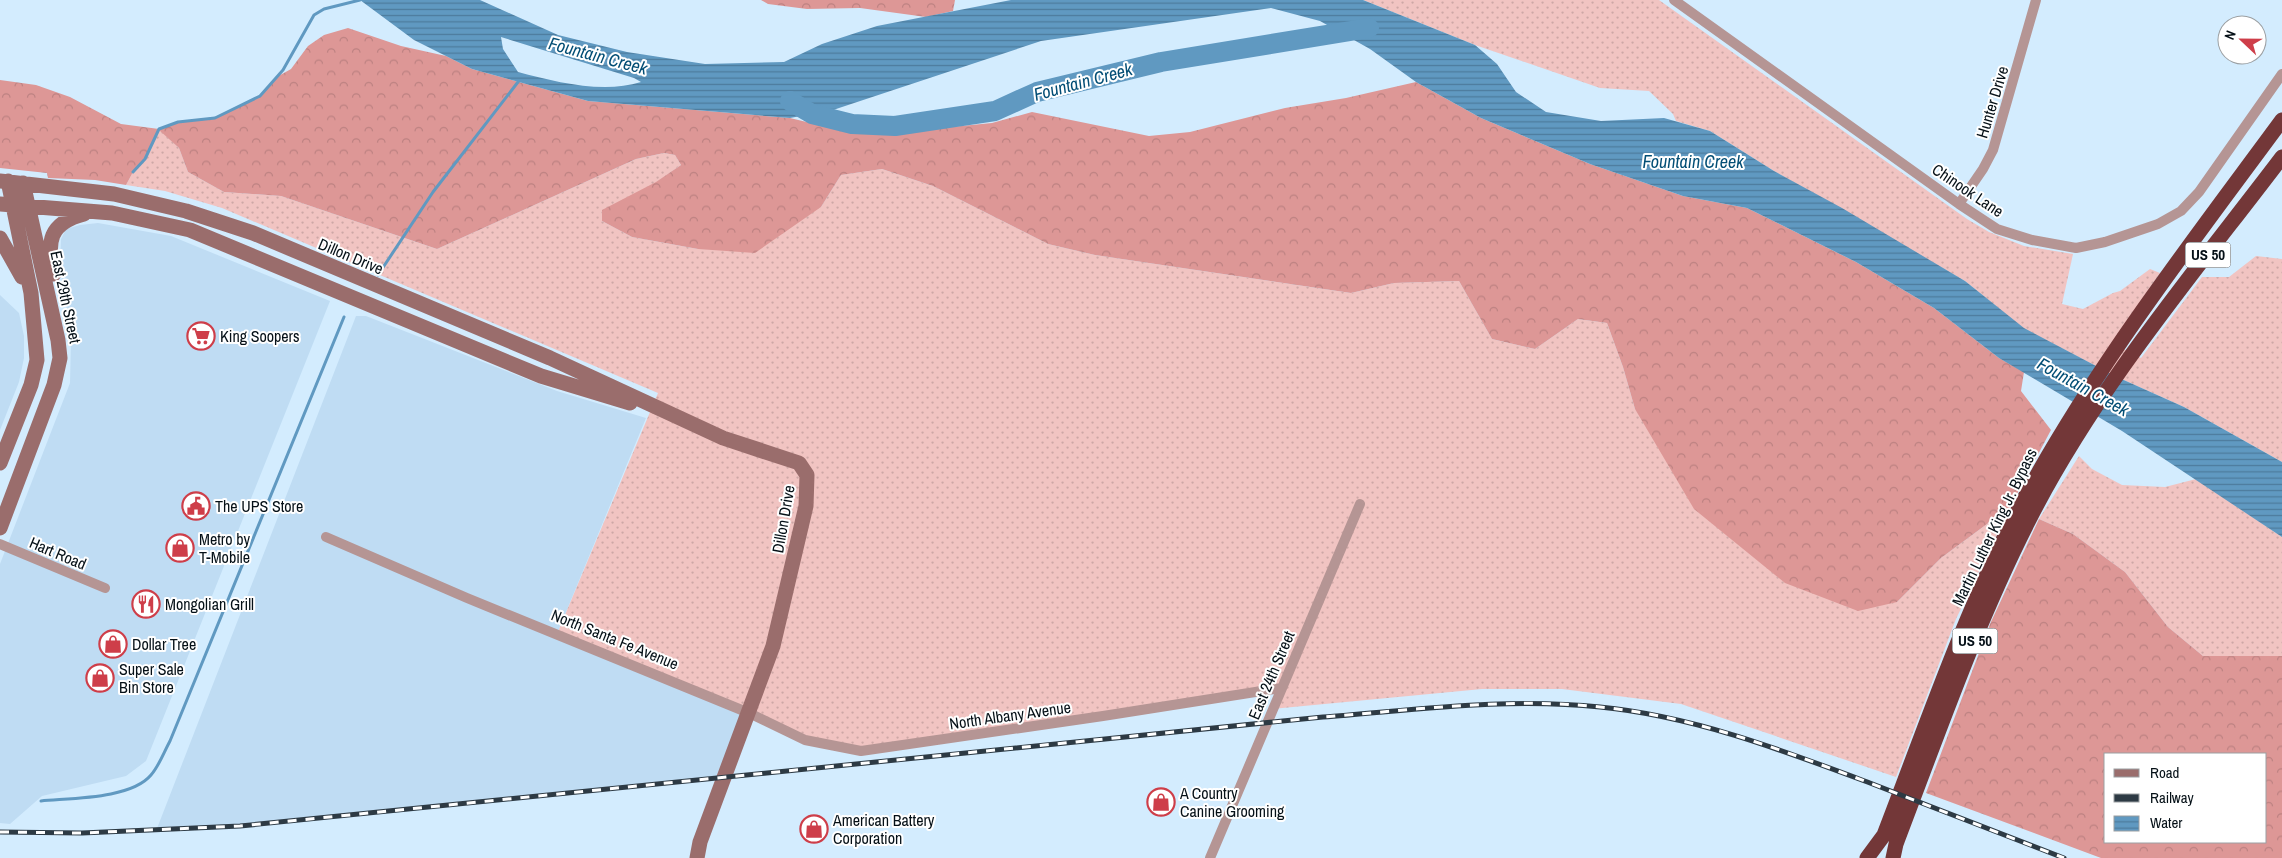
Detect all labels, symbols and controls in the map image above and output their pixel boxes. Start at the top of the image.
north arrow [2217,15,2267,65]
text: N [2220,28,2240,42]
water label: Fountain Creek [546,30,651,81]
water label: Fountain Creek [1031,56,1136,107]
street label: Hunter Drive [1971,63,2013,141]
water label: Fountain Creek [1642,149,1744,174]
street label: Chinook Lane [1928,158,2008,222]
street label: Dillon Drive [315,232,387,280]
road number: US 50 [2186,242,2230,268]
street label: East 29th Street [45,249,87,346]
supermarket icon: King Soopers [186,321,216,351]
place label: King Soopers [220,325,300,347]
water label: Fountain Creek [2033,351,2134,422]
street label: Martin Luther King Jr. Bypass [1946,444,2042,610]
street label: Dillon Drive [766,483,800,555]
public building icon: The UPS Store [181,491,211,521]
place label: The UPS Store [215,495,303,517]
place label: Metro by T-Mobile [199,528,250,568]
street label: Hart Road [26,531,90,575]
shop icon: Metro by T-Mobile [165,533,195,563]
restaurant icon: Mongolian Grill [131,589,161,619]
place label: Mongolian Grill [165,593,254,615]
street label: North Santa Fe Avenue [548,603,682,675]
street label: East 24th Street [1242,627,1300,723]
road number: US 50 [1952,628,1998,654]
shop icon: Dollar Tree [98,629,128,659]
place label: Dollar Tree [132,633,196,655]
place label: Super Sale Bin Store [119,658,184,698]
shop icon: Super Sale Bin Store [85,663,115,693]
street label: North Albany Avenue [948,696,1072,734]
legend [2104,753,2267,843]
text: Road [2150,762,2179,783]
place label: A Country Canine Grooming [1179,782,1285,822]
shop icon: A Country Canine Grooming [1146,787,1176,817]
text: Railway [2150,787,2195,808]
place label: American Battery Corporation [832,809,935,849]
text: Water [2150,812,2182,833]
shop icon: American Battery Corporation [799,814,829,844]

